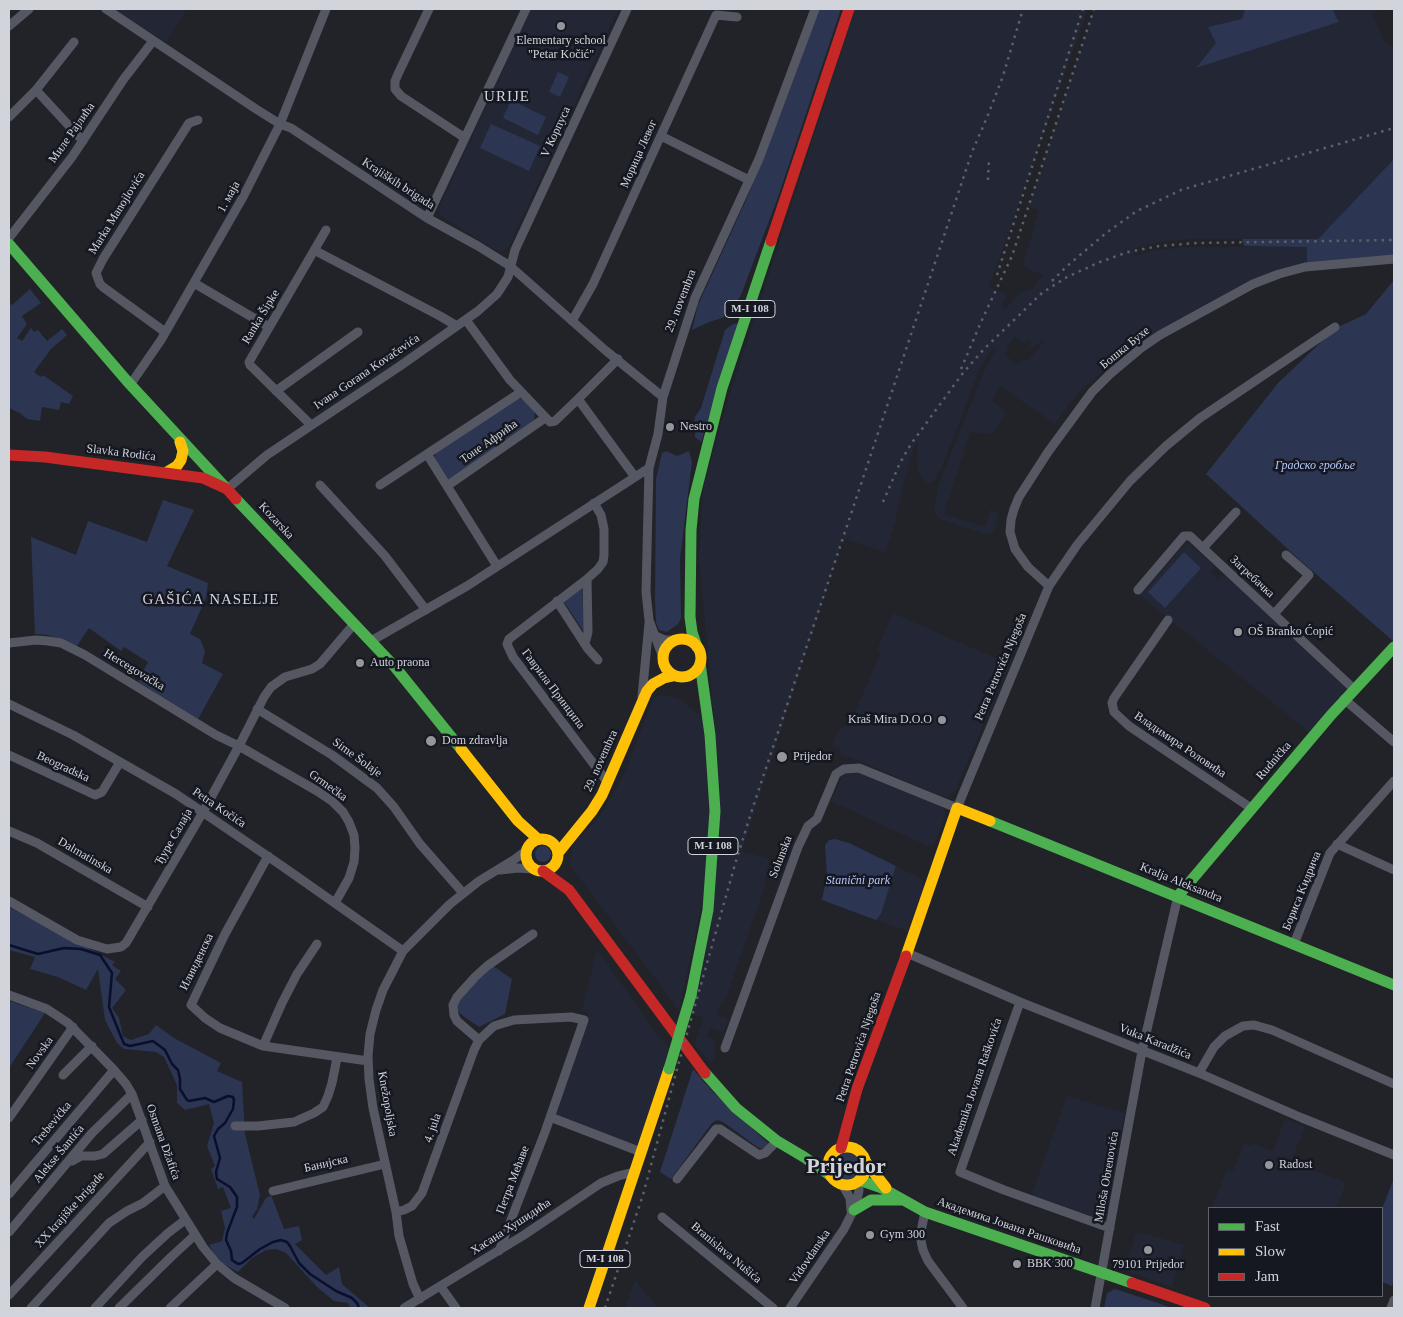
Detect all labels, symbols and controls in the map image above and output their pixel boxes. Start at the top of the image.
marker: Elementary school "Petar Kočić" [555,20,567,32]
place label: Elementary school "Petar Kočić" [516,34,606,62]
district label: URIJE [483,88,531,106]
street label: Миле Рајлића [46,100,98,166]
street label: V Корпуса [538,104,574,160]
street label: Морица Левог [617,118,661,190]
street label: Krajiških brigada [359,155,437,213]
street label: Marka Manojlovića [86,169,148,257]
street label: 1. маја [215,179,243,215]
street label: 29. novembra [662,268,700,334]
street label: Ranka Šipke [239,287,283,347]
road number: M-I 108 [725,300,775,318]
street label: Бошка Бухе [1097,324,1153,372]
street label: Ivana Gorana Kovačevića [311,331,423,413]
street label: Тоне Афрића [457,417,521,467]
place label: Nestro [680,420,712,434]
marker: Nestro [664,421,676,433]
street label: Slavka Rodića [86,442,156,464]
park label: Градско гробље [1275,459,1355,473]
street label: Kozarska [255,500,297,542]
street label: Загребачка [1227,553,1277,601]
district label: GAŠIĆA NASELJE [141,591,281,609]
street label: Petra Petrovića Njegoša [972,611,1030,723]
place label: OŠ Branko Ćopić [1248,625,1333,639]
marker: OŠ Branko Ćopić [1232,626,1244,638]
street label: Hercegovačka [101,646,167,694]
street label: Гаврила Принципа [518,646,588,732]
place label: Auto praona [370,656,430,670]
marker: Auto praona [354,657,366,669]
street label: Владимира Роловића [1131,709,1229,781]
place label: Kraš Mira D.O.O [848,713,932,727]
marker: Kraš Mira D.O.O [936,714,948,726]
street label: 29. novembra [581,728,621,794]
marker: Dom zdravlja [424,734,438,748]
place label: Dom zdravlja [442,734,508,748]
street label: Sime Šolaje [329,735,385,781]
street label: Rudnička [1253,739,1295,783]
street label: Beogradska [34,749,92,785]
marker: Prijedor [775,750,789,764]
place label: Prijedor [793,750,832,764]
street label: Grmečka [306,767,350,805]
street label: Petra Kočića [189,785,249,831]
street label: Ђуре Салаја [152,806,196,868]
street label: Solunska [766,834,796,880]
street label: Dalmatinska [55,835,115,877]
road number: M-I 108 [688,838,738,854]
street label: Бориса Kидрича [1280,849,1324,933]
street label: Kralja Aleksandra [1138,860,1224,906]
park label: Stanični park [826,874,890,888]
street label: Илинденска [177,931,217,993]
street label: Petra Petrovića Njegoša [833,990,885,1104]
street label: Akademika Jovana Raškovića [945,1016,1005,1158]
street label: Vuka Karadžića [1117,1021,1193,1063]
street label: Novska [23,1034,57,1072]
street label: Knežopoljska [374,1070,400,1138]
street label: Trebevićka [29,1099,75,1149]
street label: Osmana Džafića [143,1102,183,1182]
street label: 4. jula [421,1111,445,1145]
street label: Alekse Šantića [30,1122,88,1186]
street label: Miloša Obrenovića [1092,1130,1122,1224]
street label: Петра Мећаве [493,1144,533,1216]
street label: Банијска [303,1152,349,1176]
district label: Prijedor [806,1154,886,1180]
place label: Radost [1279,1158,1312,1172]
marker: Radost [1263,1159,1275,1171]
street label: XX krajiške brigade [32,1169,108,1251]
street label: Академика Јована Рашковића [935,1195,1083,1257]
street label: Хасана Хушидића [468,1196,554,1258]
legend [1208,1207,1383,1297]
text: Fast [1255,1218,1280,1234]
street label: Branislava Nušića [688,1219,764,1287]
street label: Vidovdanska [787,1227,833,1287]
place label: Gym 300 [880,1228,925,1242]
marker: Gym 300 [864,1229,876,1241]
text: Slow [1255,1243,1286,1259]
marker: 79101 Prijedor [1142,1244,1154,1256]
road number: M-I 108 [580,1250,630,1268]
place label: BBK 300 [1027,1257,1073,1271]
marker: BBK 300 [1011,1258,1023,1270]
place label: 79101 Prijedor [1112,1258,1184,1272]
text: Jam [1255,1268,1279,1284]

